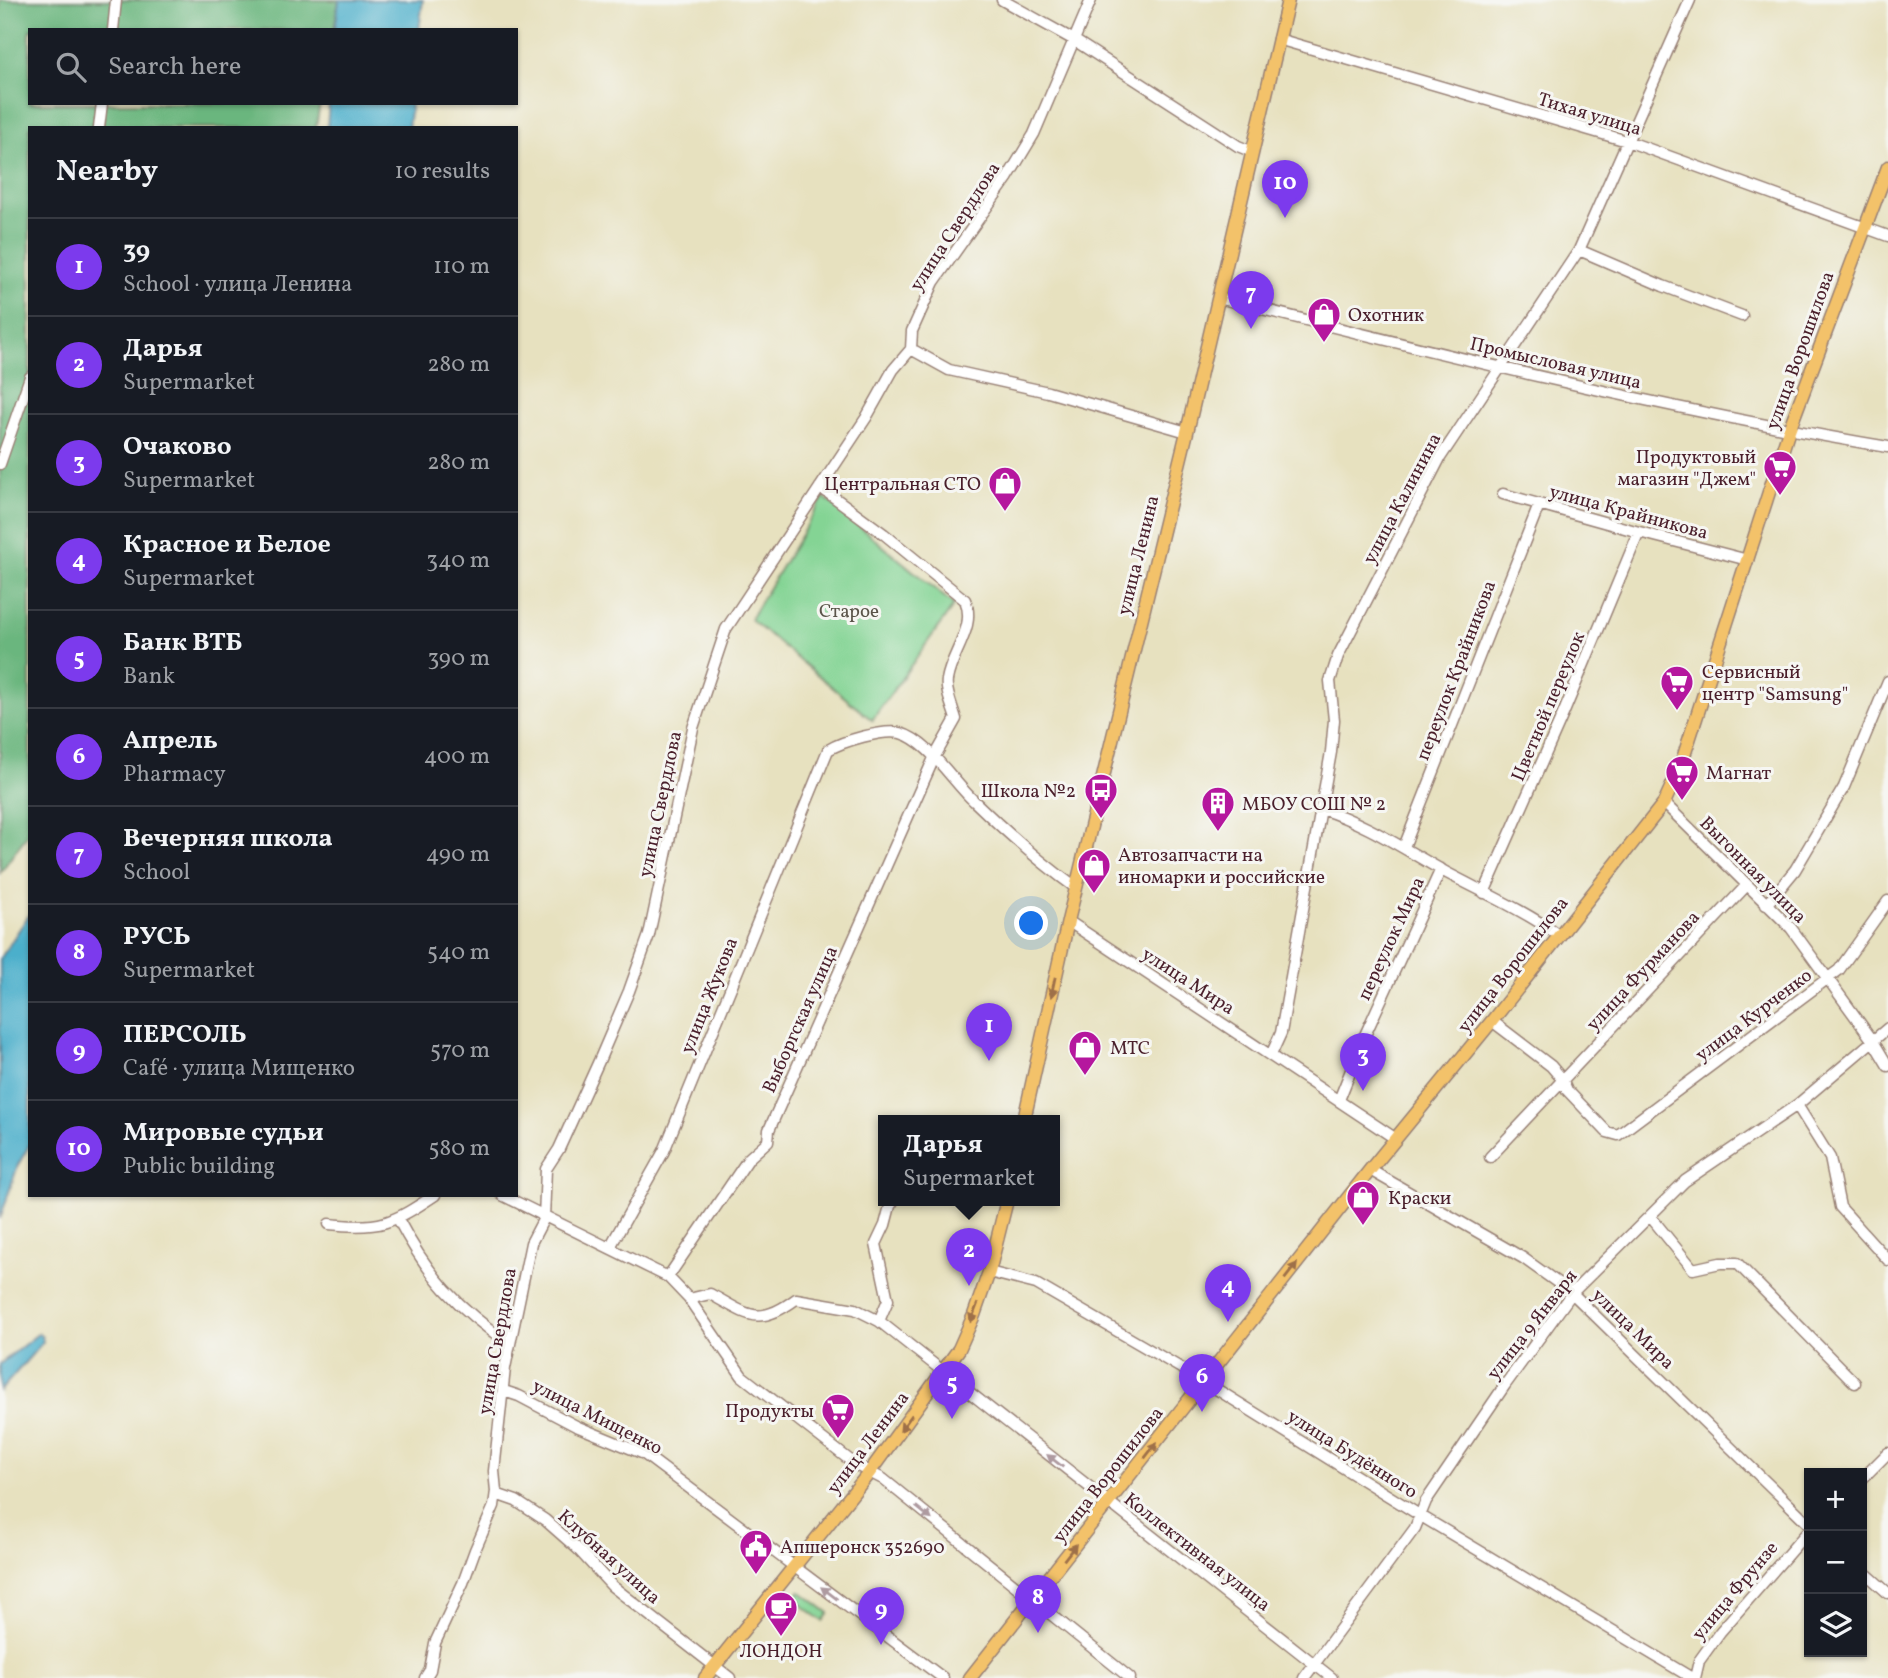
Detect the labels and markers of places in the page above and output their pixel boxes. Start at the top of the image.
pin: 10 [1262,160,1308,218]
pin: 7 [1228,271,1274,329]
shop icon: Охотник [1305,295,1343,344]
place label: Охотник [1348,303,1424,329]
place label: Продуктовый магазин "Джем" [1618,445,1756,493]
supermarket icon: Продуктовый магазин "Джем" [1761,448,1799,497]
shop icon: Центральная СТО [986,464,1024,513]
place label: Центральная СТО [824,472,981,498]
place label: Сервисный центр "Samsung" [1702,660,1848,708]
supermarket icon: Сервисный центр "Samsung" [1658,663,1696,712]
supermarket icon: Магнат [1663,753,1701,802]
place label: Магнат [1706,761,1772,787]
bus stop icon: Школа №2 [1082,771,1120,820]
place label: Школа №2 [981,779,1076,805]
building icon: МБОУ СОШ № 2 [1199,784,1237,833]
place label: МБОУ СОШ № 2 [1242,792,1386,818]
place label: Автозапчасти на иномарки и российские [1118,843,1325,891]
shop icon: Автозапчасти на иномарки и российские [1075,846,1113,895]
pin: 1 [966,1003,1012,1061]
shop icon: МТС [1066,1028,1104,1077]
pin: 3 [1340,1033,1386,1091]
place label: МТС [1110,1036,1150,1062]
shop icon: Краски [1344,1178,1382,1227]
place label: Краски [1388,1186,1451,1212]
pin: 2 [946,1228,992,1286]
pin: 4 [1205,1264,1251,1322]
pin: 6 [1179,1354,1225,1412]
pin: 5 [929,1361,975,1419]
supermarket icon: Продукты [819,1391,857,1440]
place label: Продукты [725,1399,814,1425]
public building icon: Апшеронск 352690 [737,1527,775,1576]
place label: Апшеронск 352690 [780,1535,945,1561]
pin: 8 [1015,1575,1061,1633]
pin: 9 [858,1587,904,1645]
cafe icon: ЛОНДОН [762,1589,800,1638]
place label: ЛОНДОН [739,1639,823,1665]

